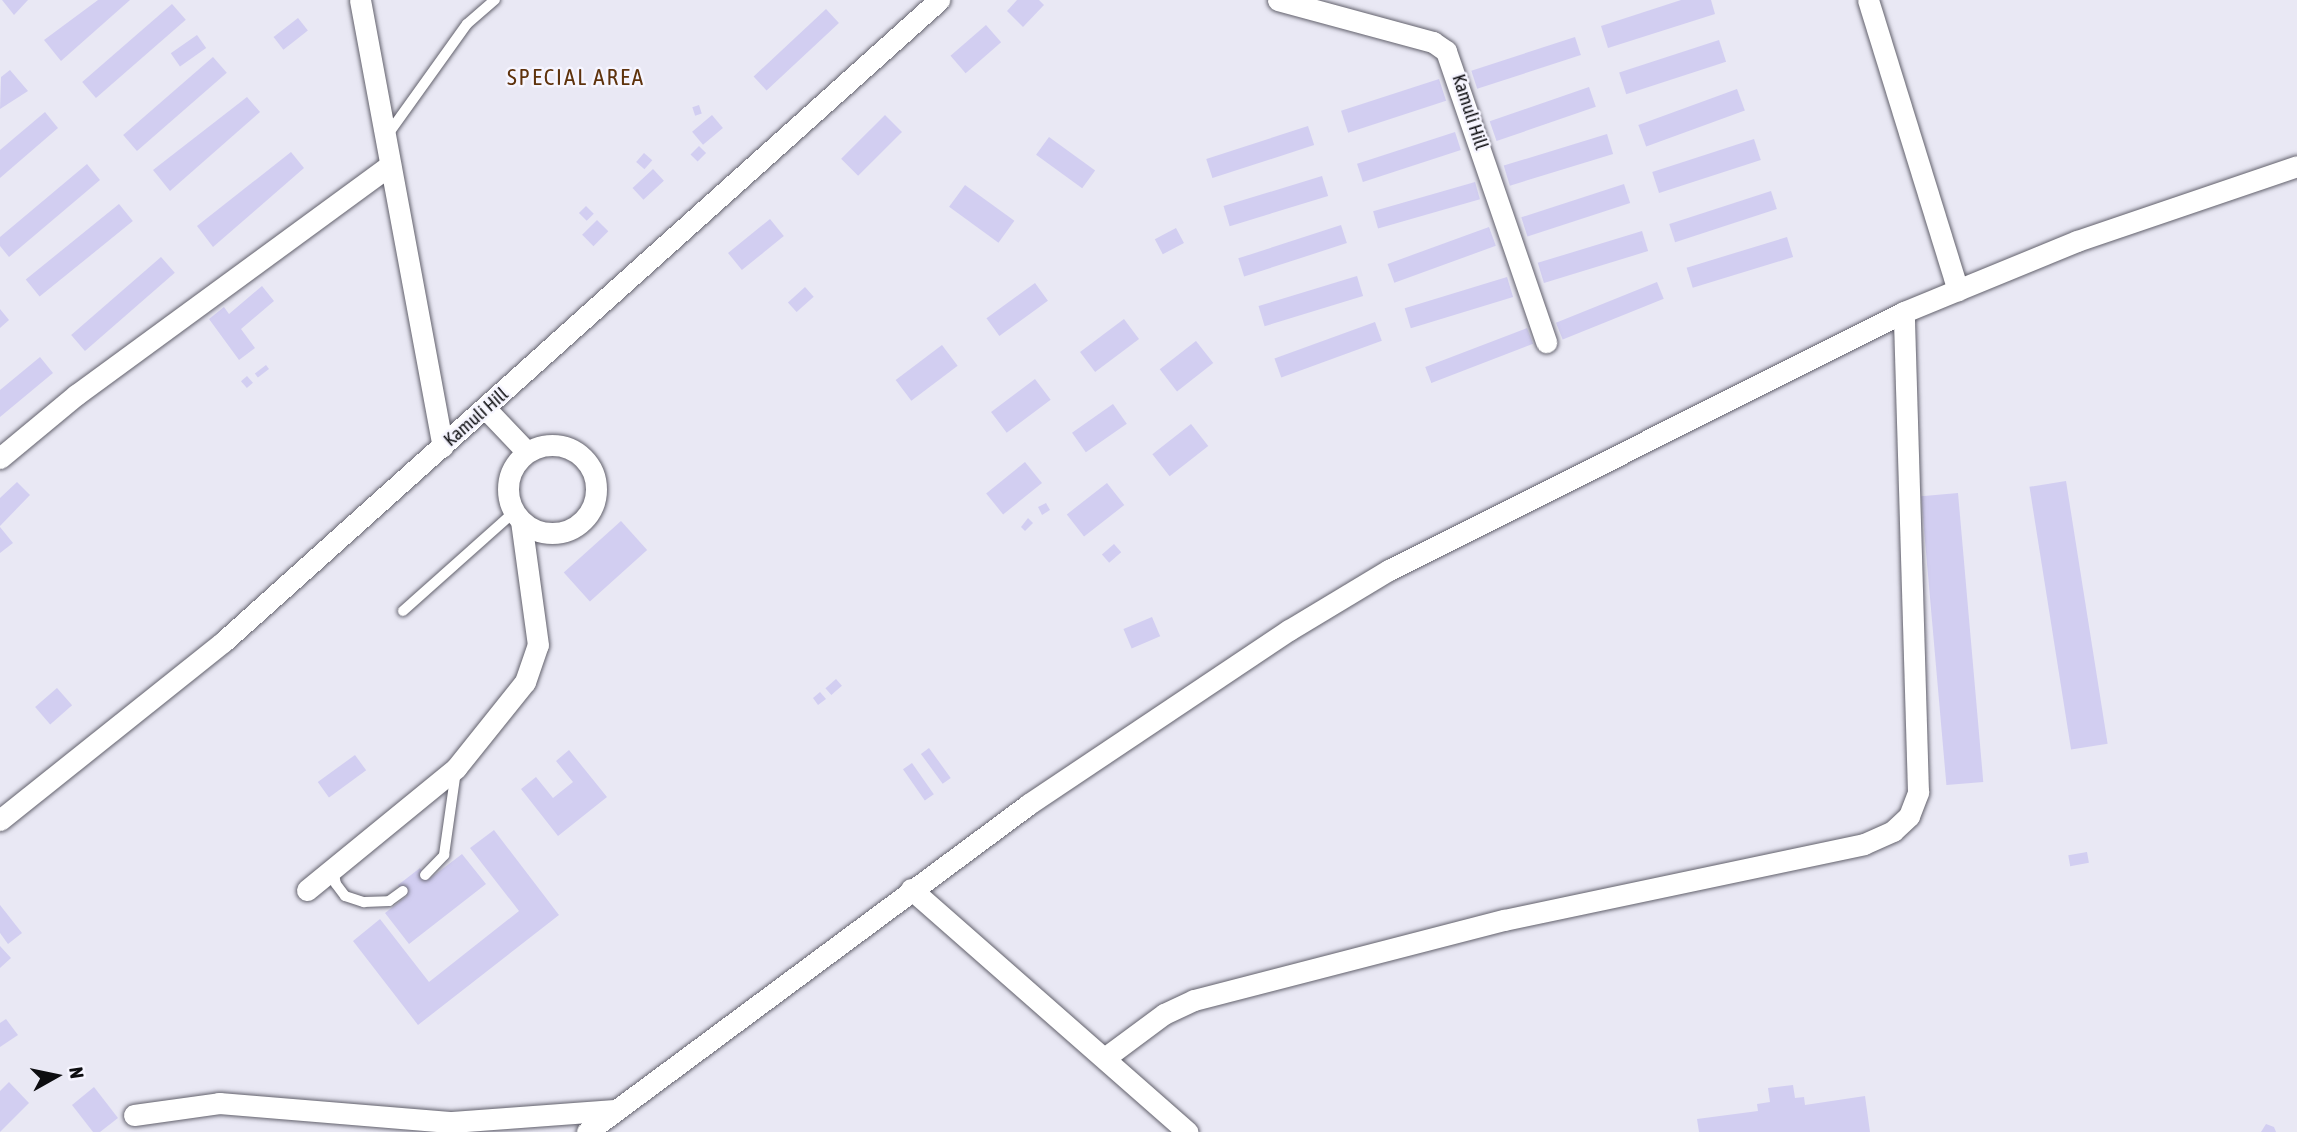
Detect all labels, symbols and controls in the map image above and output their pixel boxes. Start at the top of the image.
district label: SPECIAL AREA [508,63,644,91]
street label: Kamuli Hill [1447,71,1493,153]
street label: Kamuli Hill [439,383,513,451]
north arrow [21,1041,91,1111]
text: N [65,1065,88,1080]

